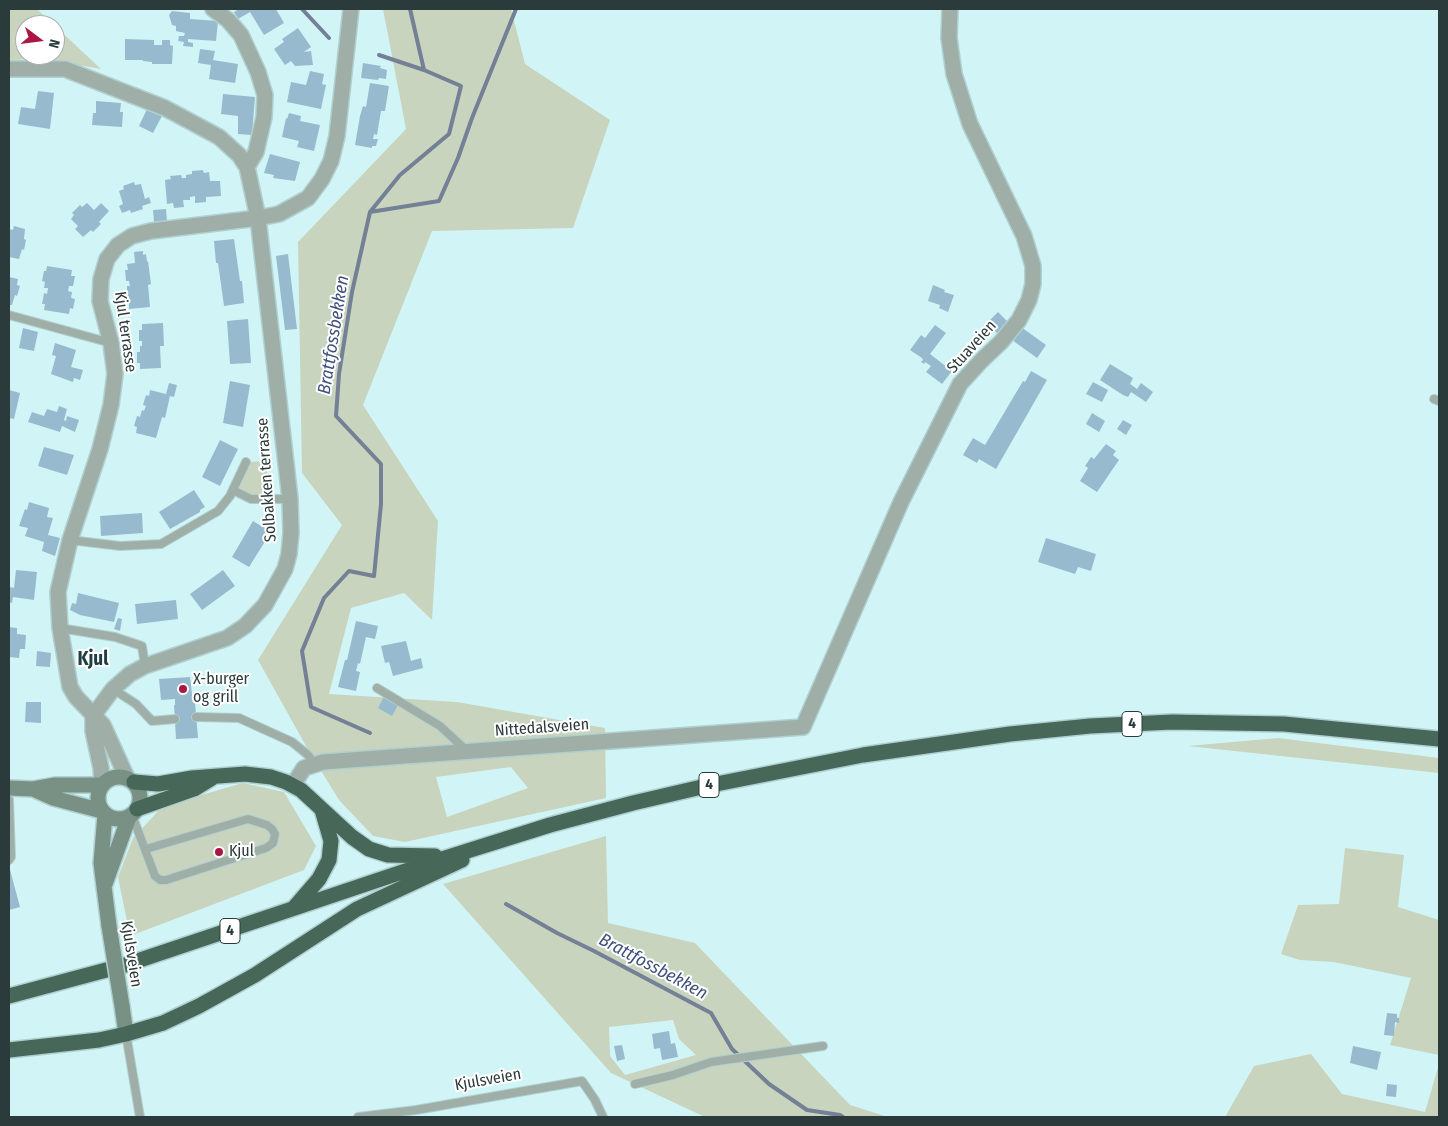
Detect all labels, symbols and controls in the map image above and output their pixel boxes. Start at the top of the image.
north arrow [15,15,65,65]
text: N [45,37,63,50]
water label: Brattfossbekken [314,274,354,396]
street label: Kjul terrasse [110,290,140,374]
street label: Stuaveien [943,317,1001,377]
street label: Solbakken terrasse [253,417,281,543]
district label: Kjul [78,649,108,671]
place label: X-burger og grill [193,670,249,708]
marker: X-burger og grill [177,683,189,695]
road number: 4 [1122,712,1142,736]
street label: Nittedalsveien [494,715,590,741]
road number: 4 [699,772,719,798]
place label: Kjul [229,842,254,862]
marker: Kjul [213,846,225,858]
road number: 4 [220,918,240,944]
street label: Kjulsveien [116,919,146,989]
water label: Brattfossbekken [595,929,711,1005]
street label: Kjulsveien [453,1065,523,1095]

